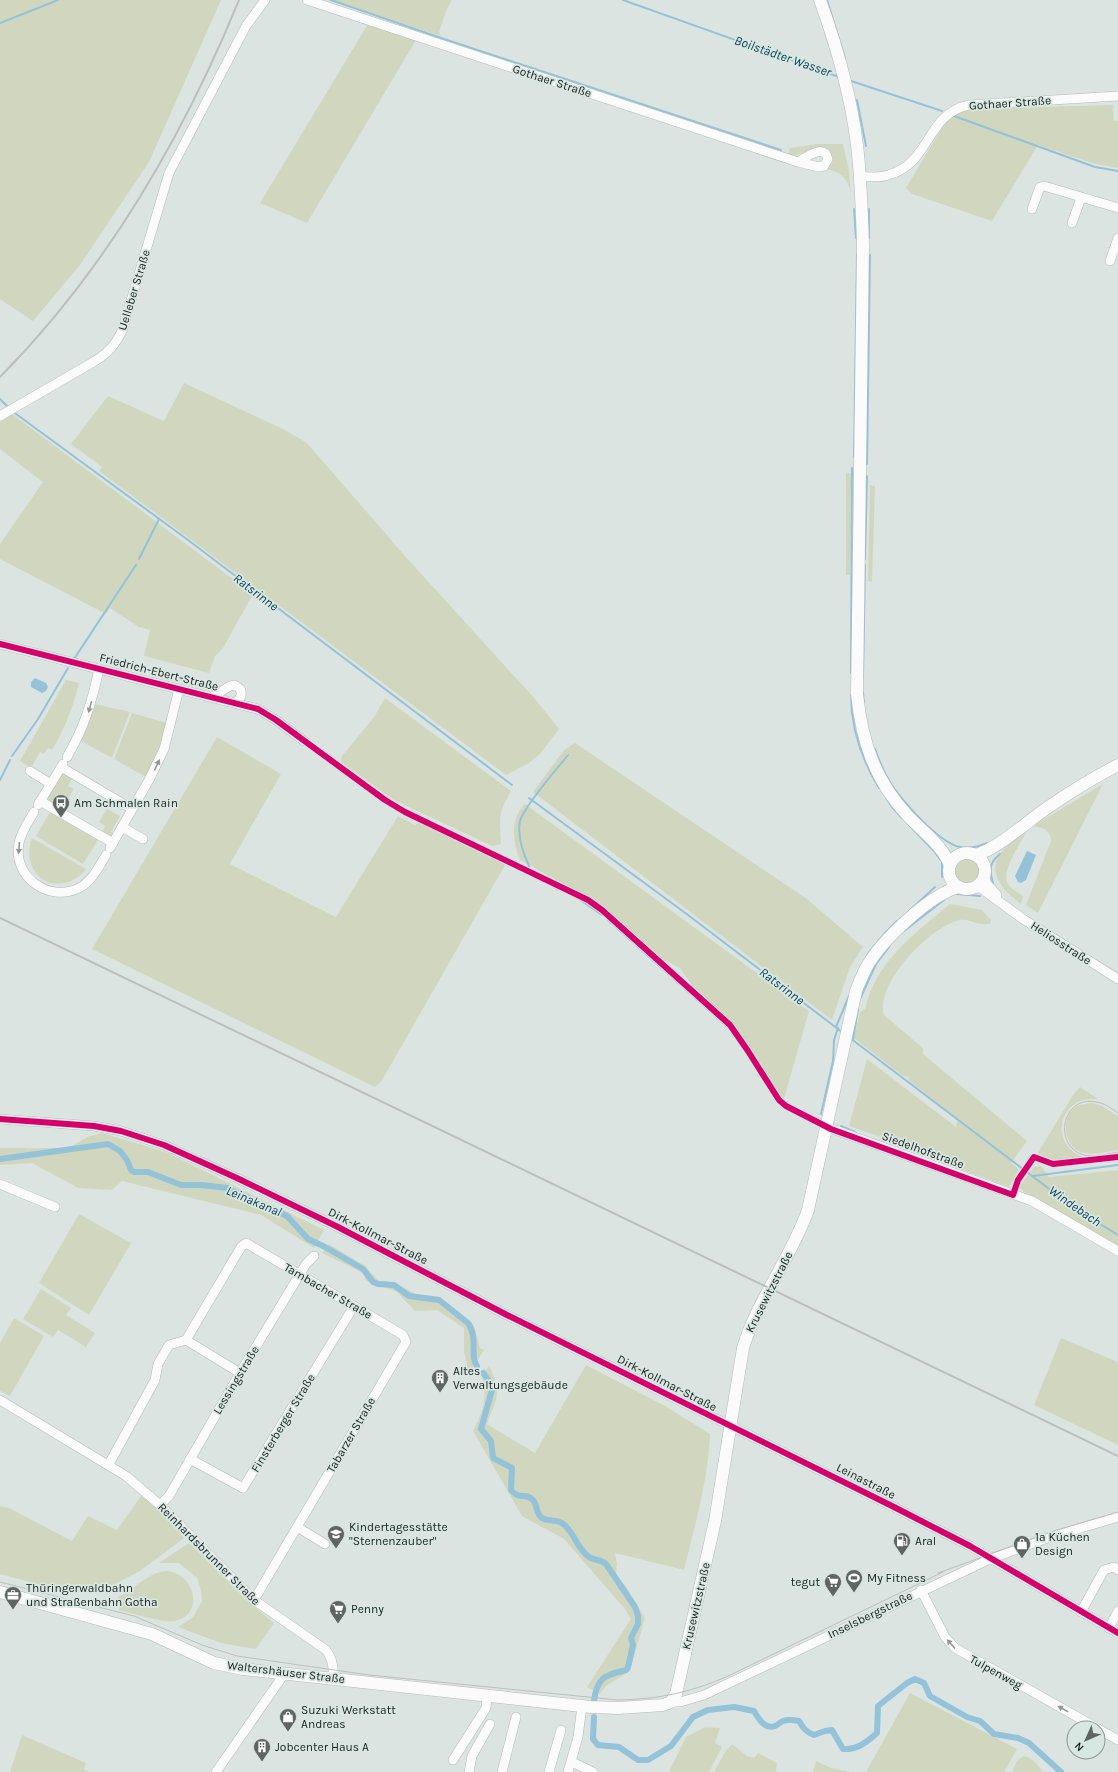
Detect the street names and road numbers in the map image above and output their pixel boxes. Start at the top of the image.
street label: Gothaer Straße [511,62,593,100]
street label: Gothaer Straße [968,93,1052,113]
street label: Uelleber Straße [115,248,153,332]
street label: Friedrich-Ebert-Straße [98,650,220,694]
street label: Heliosstraße [1028,918,1094,968]
street label: Siedelhofstraße [880,1129,966,1171]
street label: Dirk-Kollmar-Straße [326,1205,430,1267]
street label: Krusewitzstraße [743,1249,795,1335]
street label: Tambacher Straße [281,1260,375,1322]
street label: Lessingstraße [210,1343,262,1417]
street label: Dirk-Kollmar-Straße [615,1352,719,1414]
street label: Finsterberger Straße [248,1371,318,1475]
street label: Tabarzer Straße [324,1395,378,1475]
street label: Leinastraße [834,1460,898,1502]
street label: Reinhardsbrunner Straße [155,1500,263,1608]
street label: Krusewitzstraße [679,1561,713,1651]
street label: Inselsbergstraße [825,1588,915,1642]
street label: Tulpenweg [967,1652,1025,1692]
street label: Waltershäuser Straße [226,1658,346,1686]

